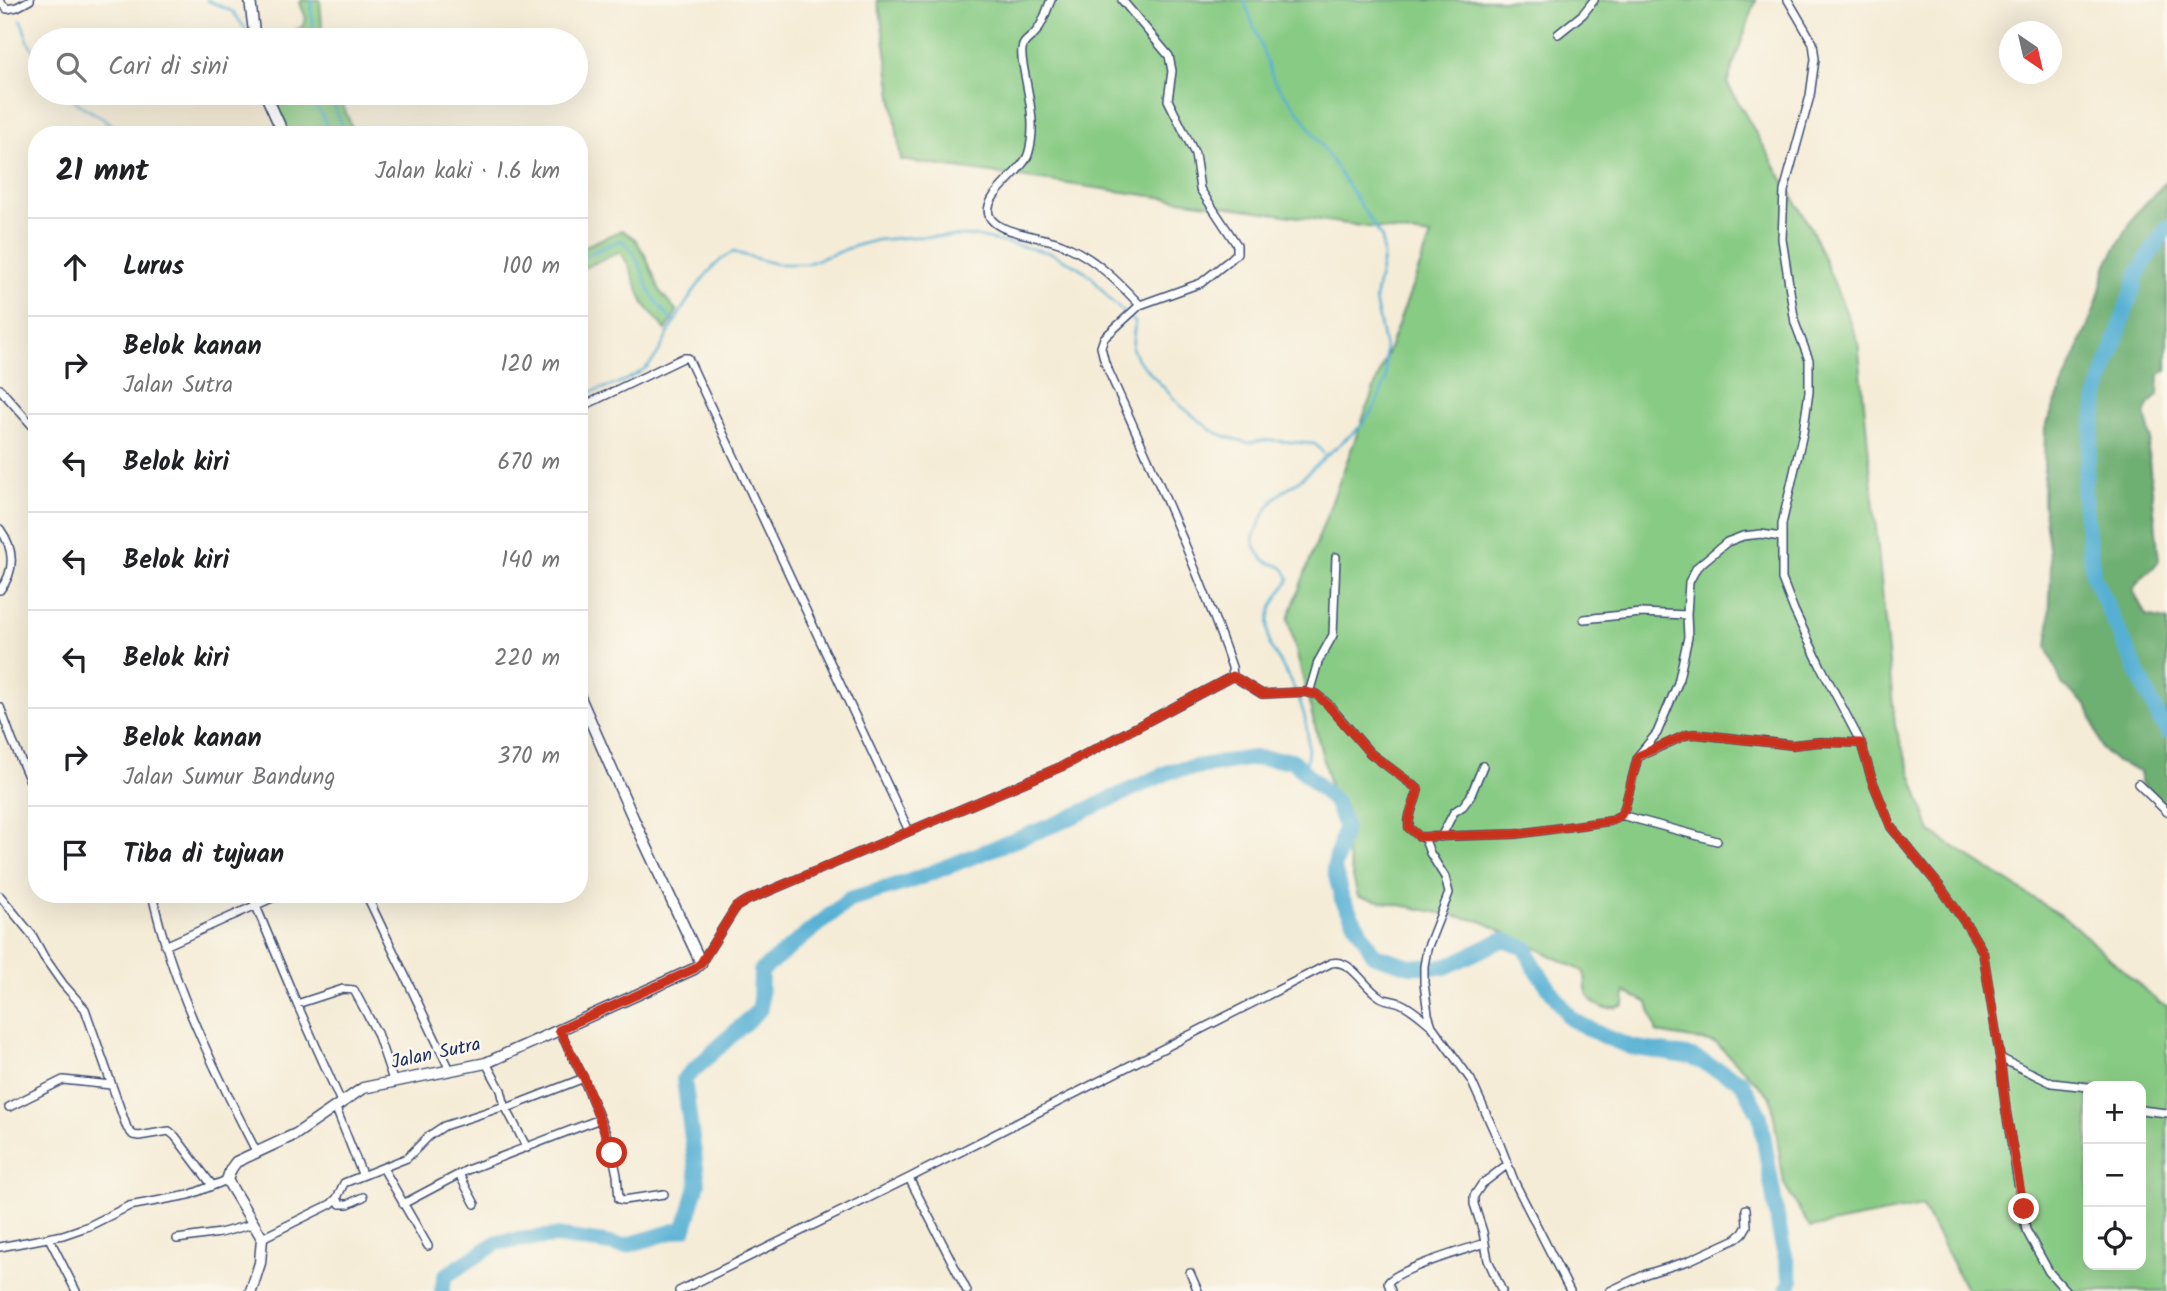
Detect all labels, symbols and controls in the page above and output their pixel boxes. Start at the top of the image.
north arrow [1999,21,2062,84]
search box [28,28,588,105]
text: Cari di sini [108,46,228,88]
icon: search [52,48,90,86]
text: 21 mnt [56,148,149,196]
text: Jalan kaki · 1.6 km [375,154,560,190]
text: Lurus [123,246,184,288]
icon: ahead [56,248,94,286]
text: 100 m [502,249,560,285]
text: Belok kanan [123,326,262,368]
icon: right [56,346,94,384]
text: 120 m [500,347,560,383]
text: Jalan Sutra [123,368,233,404]
text: Belok kiri [123,442,229,484]
icon: left [56,444,94,482]
text: 670 m [498,445,560,481]
text: Belok kiri [123,540,229,582]
icon: left [56,542,94,580]
text: 140 m [501,543,560,579]
text: Belok kiri [123,638,229,680]
icon: left [56,640,94,678]
text: 220 m [494,641,560,677]
text: Belok kanan [123,718,262,760]
icon: right [56,738,94,776]
text: 370 m [497,739,560,775]
text: Jalan Sumur Bandung [123,760,335,796]
text: Tiba di tujuan [123,834,284,876]
icon: arrive [56,836,94,874]
street label: Jalan Sutra [388,1030,484,1078]
map controls [2083,1081,2146,1270]
button: + [2083,1081,2146,1144]
route start [596,1137,627,1168]
button: − [2083,1144,2146,1207]
route end [2008,1193,2039,1224]
button: locate [2083,1207,2146,1270]

